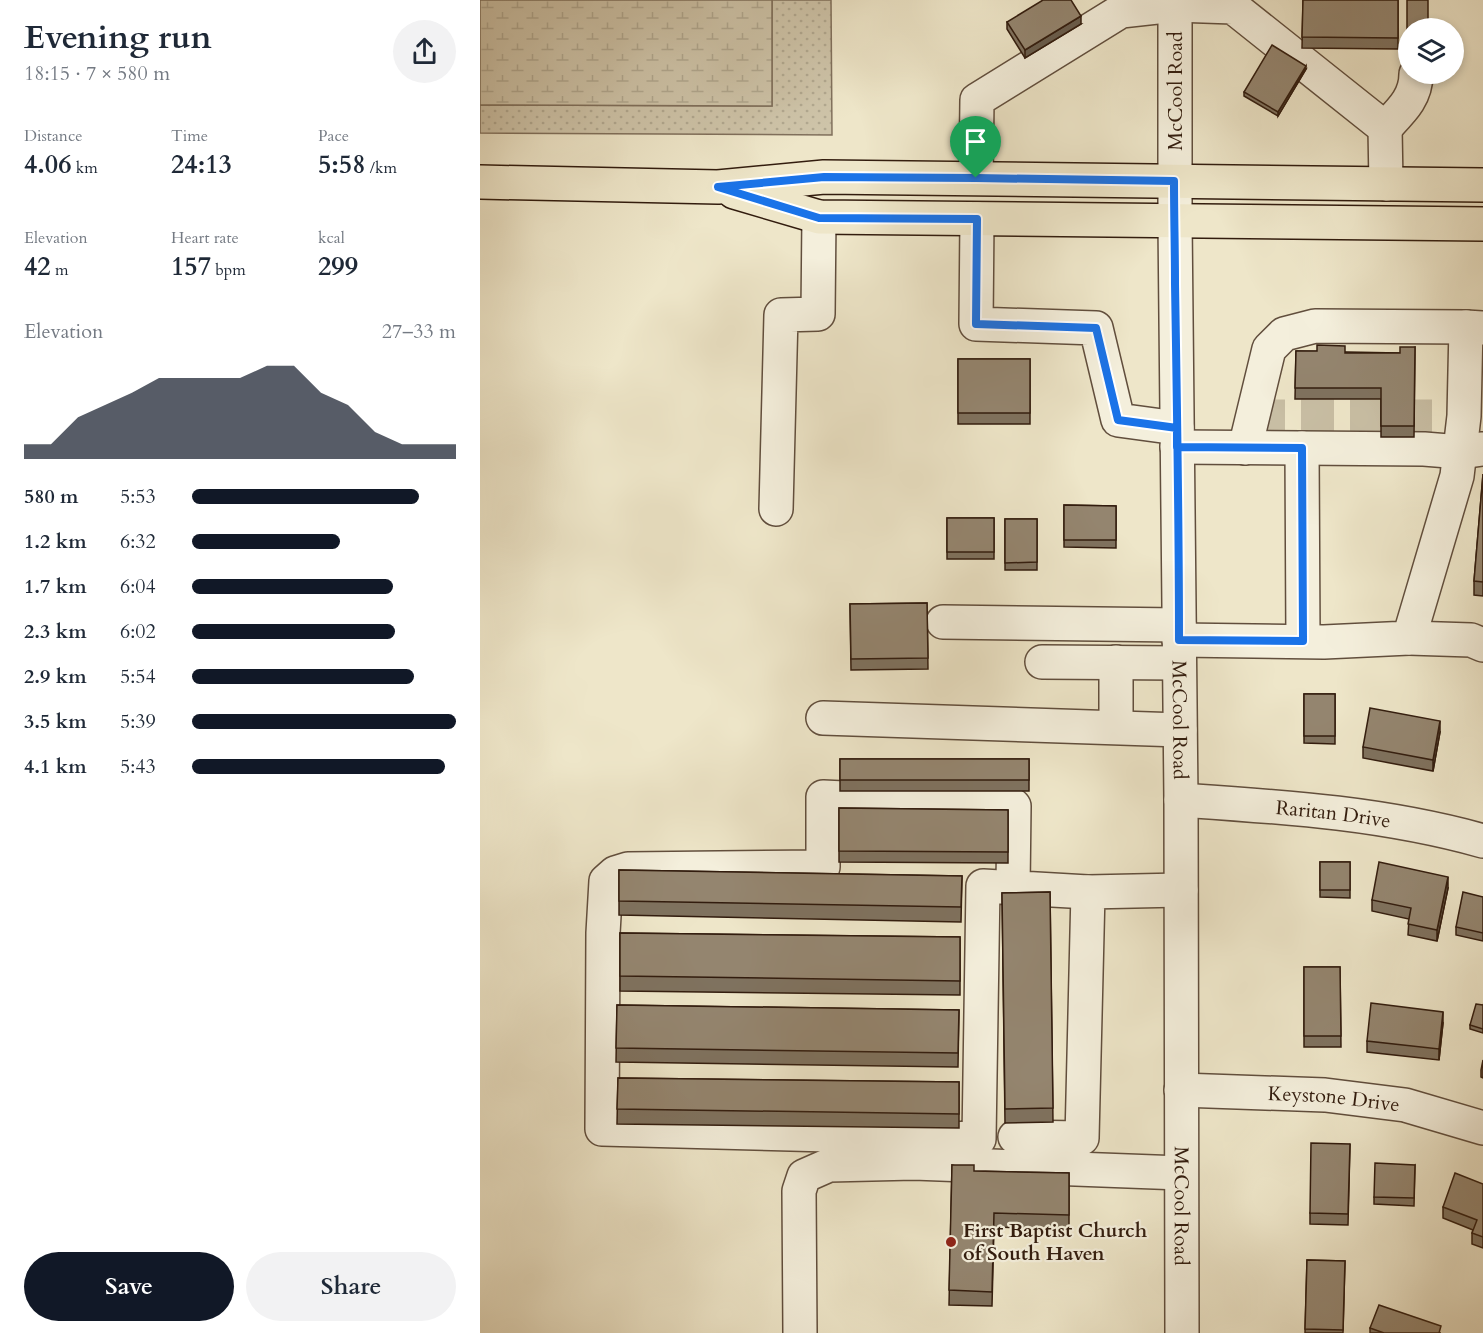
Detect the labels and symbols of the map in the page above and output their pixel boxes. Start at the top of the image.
street label: McCool Road [1162,31,1189,151]
pin [950,116,1001,178]
street label: McCool Road [1166,660,1194,780]
street label: Raritan Drive [1275,794,1393,835]
street label: Keystone Drive [1267,1080,1401,1118]
street label: McCool Road [1168,1146,1195,1266]
place label: First Baptist Church of South Haven [963,1217,1148,1267]
marker: First Baptist Church of South Haven [944,1235,958,1249]

